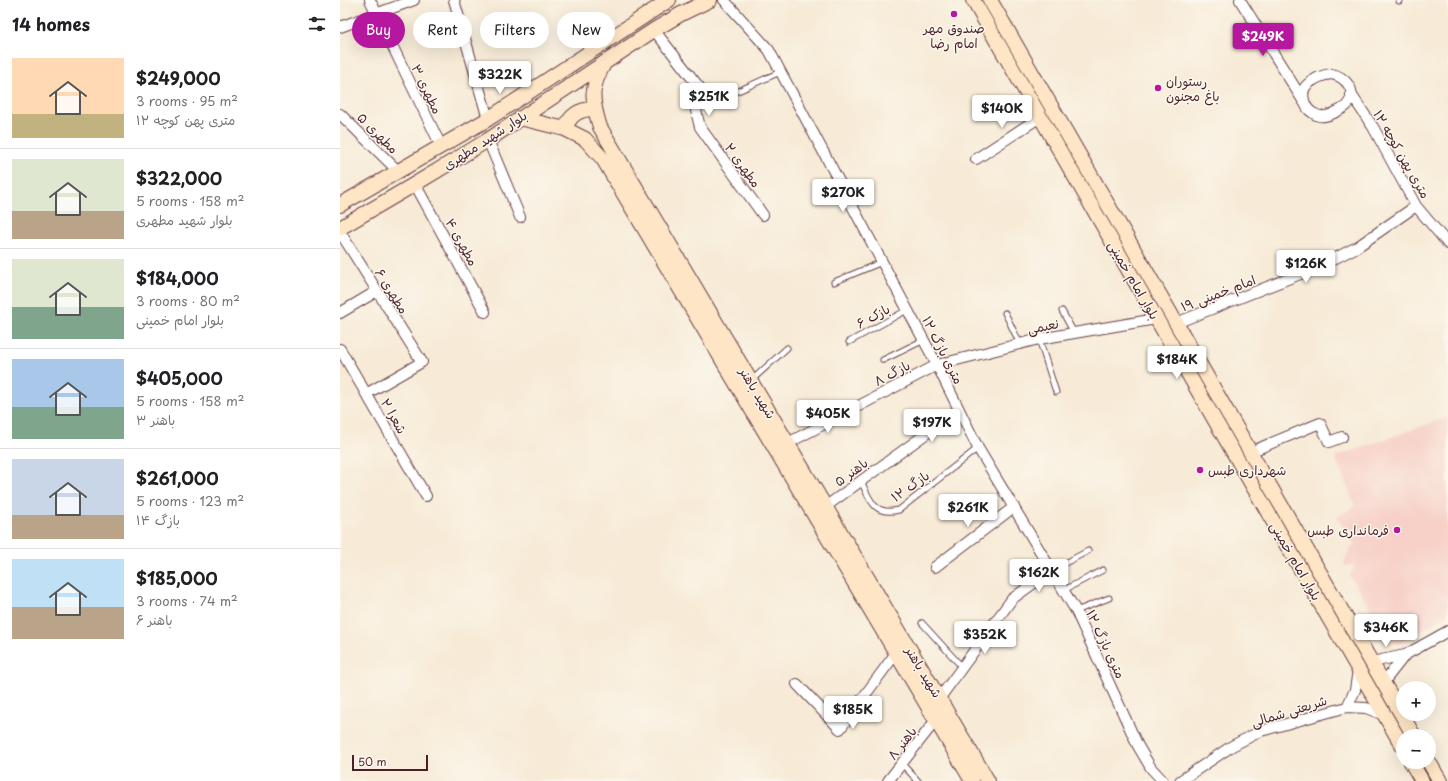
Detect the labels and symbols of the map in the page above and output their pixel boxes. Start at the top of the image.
marker: صندوق مهر امام رضا [949,9,959,19]
place label: صندوق مهر امام رضا [922,18,985,54]
pin: $249K [1235,23,1291,57]
street label: مطهری ۳ [407,61,448,117]
pin: $322K [472,61,528,95]
place label: رستوران باغ مجنون [1166,71,1220,106]
pin: $251K [681,83,737,117]
marker: رستوران باغ مجنون [1153,83,1163,93]
pin: $140K [974,95,1030,129]
street label: بلوار شهید مطهری [439,105,530,174]
street label: ۱۲ متری پهن کوچه [1369,106,1435,202]
street label: مطهری ۵ [353,108,403,158]
street label: مطهری ۲ [721,138,766,191]
pin: $270K [815,179,871,213]
street label: مطهری ۴ [441,214,483,269]
street label: بلوار امام خمینی [1102,237,1165,324]
pin: $126K [1278,250,1334,284]
street label: مطهری ۶ [371,264,414,317]
street label: امام خمینی ۱۹ [1178,269,1259,317]
street label: بازک ۶ [853,299,893,332]
street label: ۱۲ متری بازگ [918,312,969,387]
street label: نعیمی [1026,313,1060,339]
pin: $184K [1149,346,1205,380]
street label: بازگ ۸ [870,355,913,390]
street label: شهید باهنر [735,363,781,422]
street label: شعرا ۲ [377,395,412,437]
pin: $405K [800,400,856,434]
pin: $197K [904,409,960,443]
street label: باهنر ۵ [830,453,872,490]
place label: شهرداری طبس [1208,460,1286,479]
street label: بازگ ۱۲ [887,465,933,506]
marker: شهرداری طبس [1195,465,1205,475]
pin: $261K [940,494,996,528]
street label: بلوار امام خمینی [1264,518,1327,605]
place label: فرمانداری طبس [1307,520,1389,539]
marker: فرمانداری طبس [1392,525,1402,535]
pin: $162K [1011,559,1067,593]
street label: ۱۲ متری بازگ [1082,606,1131,681]
pin: $346K [1358,614,1414,648]
pin: $352K [957,621,1013,655]
street label: شهید باهنر [901,642,947,701]
street label: شریعتی شمالی [1249,690,1329,732]
pin: $185K [825,696,881,730]
street label: باهنر ۸ [882,722,921,763]
scale bar [352,753,428,772]

